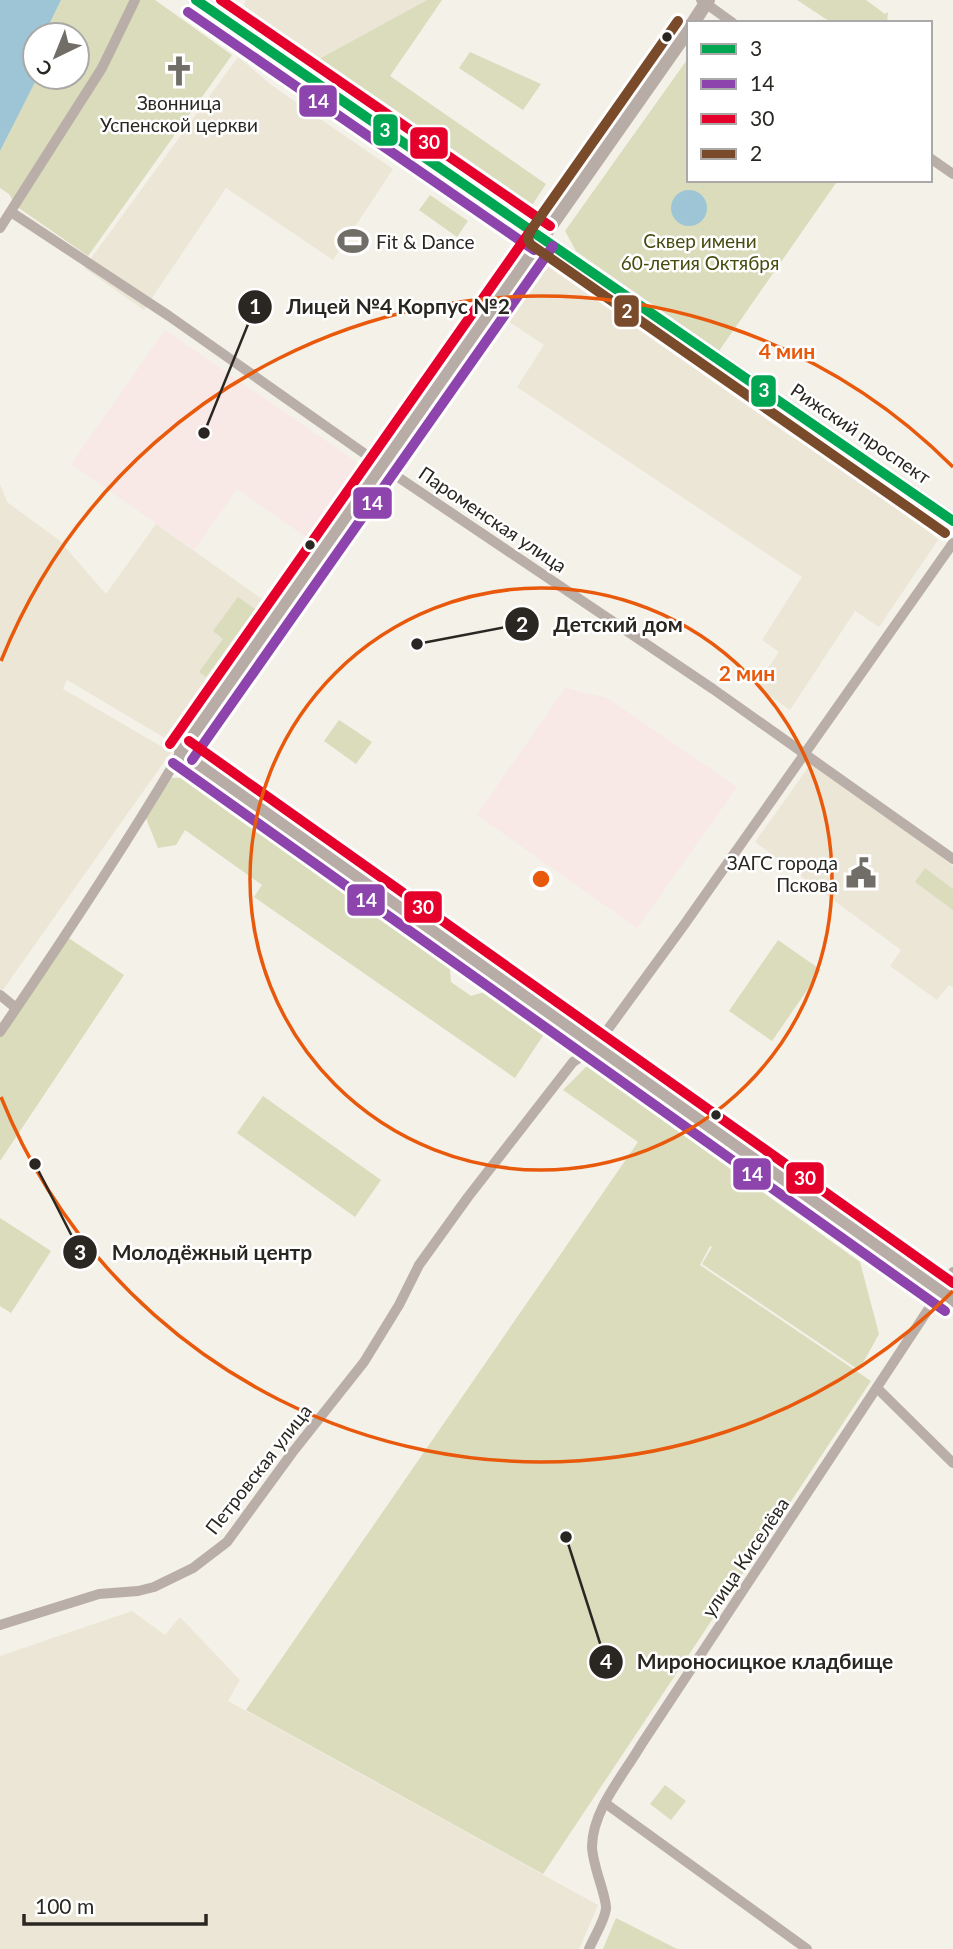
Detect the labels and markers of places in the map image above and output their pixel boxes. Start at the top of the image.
unlabelled marker [660,30,674,44]
church icon: Звонница Успенской церкви [162,54,196,88]
place label: Звонница Успенской церкви [100,91,258,136]
sports icon: Fit & Dance [336,224,370,258]
place label: Fit & Dance [376,230,475,253]
callout: Лицей №4 Корпус №2 [237,286,524,328]
unlabelled marker [303,538,317,552]
callout: Детский дом [505,603,697,645]
place label: ЗАГС города Пскова [727,851,838,896]
public building icon: ЗАГС города Пскова [844,856,878,890]
centre of rings [529,867,553,891]
unlabelled marker [709,1108,723,1122]
callout: Молодёжный центр [63,1231,326,1273]
callout: Мироносицкое кладбище [588,1641,908,1683]

